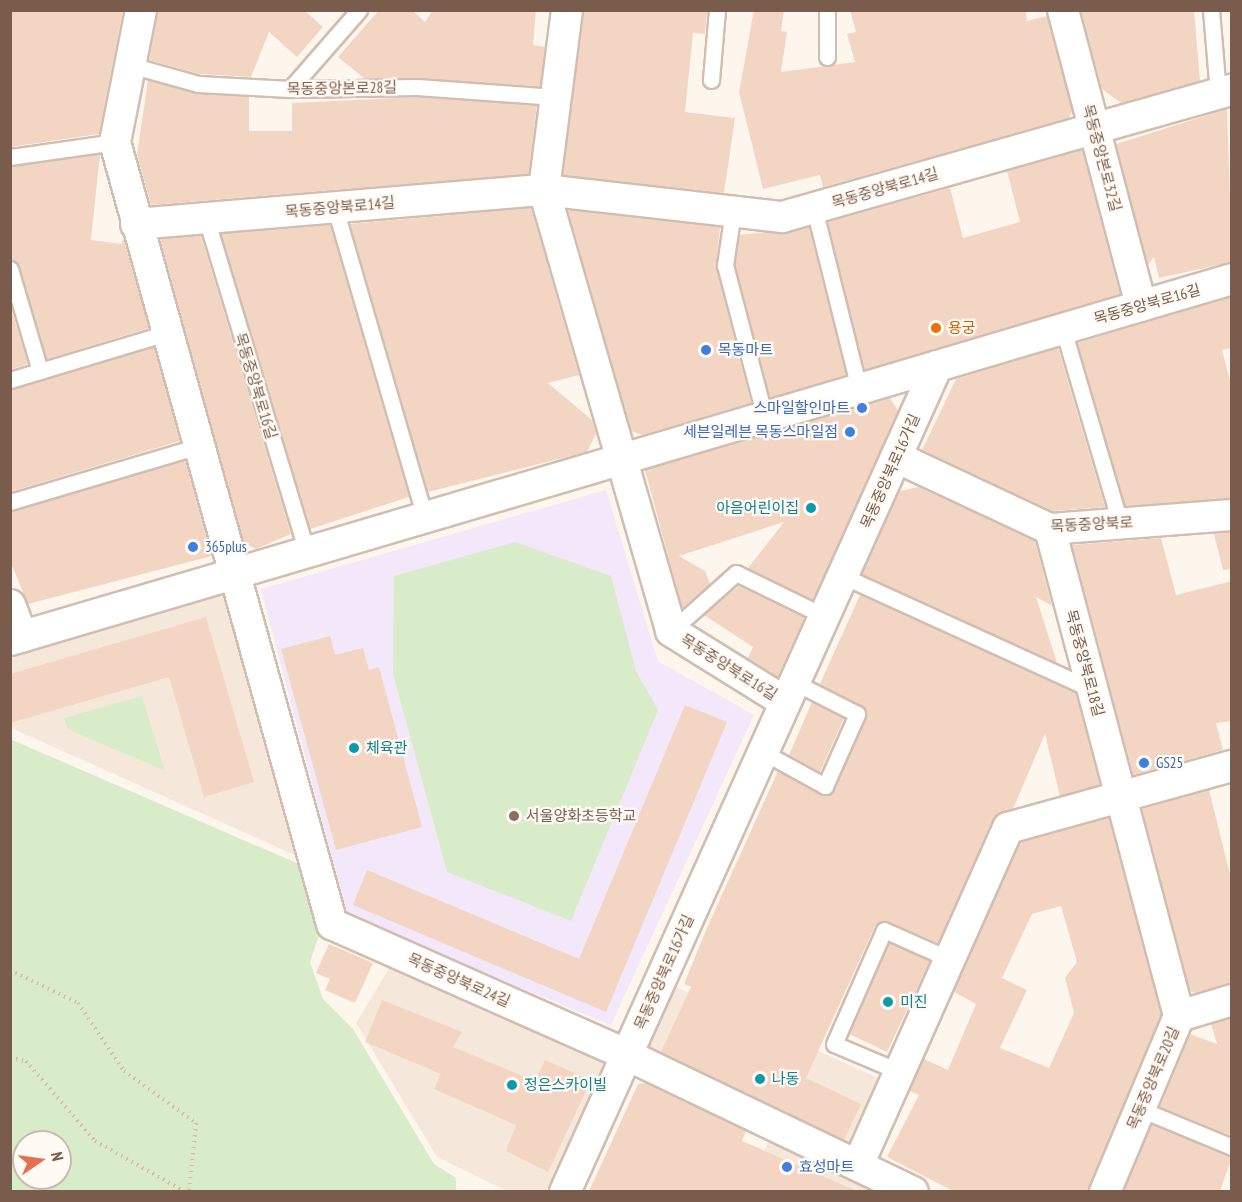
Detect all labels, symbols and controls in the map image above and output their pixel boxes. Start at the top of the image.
street label: 목동중앙본로28길 [287,78,397,98]
street label: 목동중앙본로32길 [1079,102,1125,214]
street label: 목동중앙북로14길 [830,164,940,212]
street label: 목동중앙북로14길 [284,193,396,221]
street label: 목동중앙북로16길 [1092,280,1202,328]
place label: 용궁 [948,319,976,337]
marker: 용궁 [929,321,943,335]
street label: 목동중앙북로16길 [231,331,281,441]
place label: 목동마트 [718,341,773,359]
marker: 목동마트 [699,343,713,357]
place label: 스마일할인마트 [753,399,850,417]
marker: 스마일할인마트 [855,401,869,415]
street label: 목동중앙북로16가길 [857,411,923,531]
place label: 세븐일레븐 목동스마일점 [683,423,838,441]
marker: 세븐일레븐 목동스마일점 [843,425,857,439]
place label: 아음어린이집 [716,499,799,517]
marker: 아음어린이집 [804,501,818,515]
street label: 목동중앙북로 [1050,513,1134,535]
place label: 365plus [205,538,247,556]
marker: 365plus [186,540,200,554]
street label: 목동중앙북로18길 [1062,607,1108,719]
street label: 목동중앙북로16길 [678,630,780,704]
place label: 체육관 [366,739,407,757]
marker: 체육관 [347,741,361,755]
place label: GS25 [1156,754,1183,772]
marker: GS25 [1137,756,1151,770]
place label: 서울양화초등학교 [526,807,636,825]
marker: 서울양화초등학교 [507,809,521,823]
street label: 목동중앙북로16가길 [631,912,697,1032]
street label: 목동중앙북로24길 [405,949,513,1011]
place label: 미진 [900,993,928,1011]
marker: 미진 [881,995,895,1009]
street label: 목동중앙북로20길 [1123,1024,1183,1132]
place label: 나동 [772,1070,800,1088]
marker: 나동 [753,1072,767,1086]
place label: 정은스카이빌 [524,1076,607,1094]
marker: 정은스카이빌 [505,1078,519,1092]
north arrow [12,1130,72,1190]
text: N [47,1150,68,1163]
place label: 효성마트 [799,1158,854,1176]
marker: 효성마트 [780,1160,794,1174]

